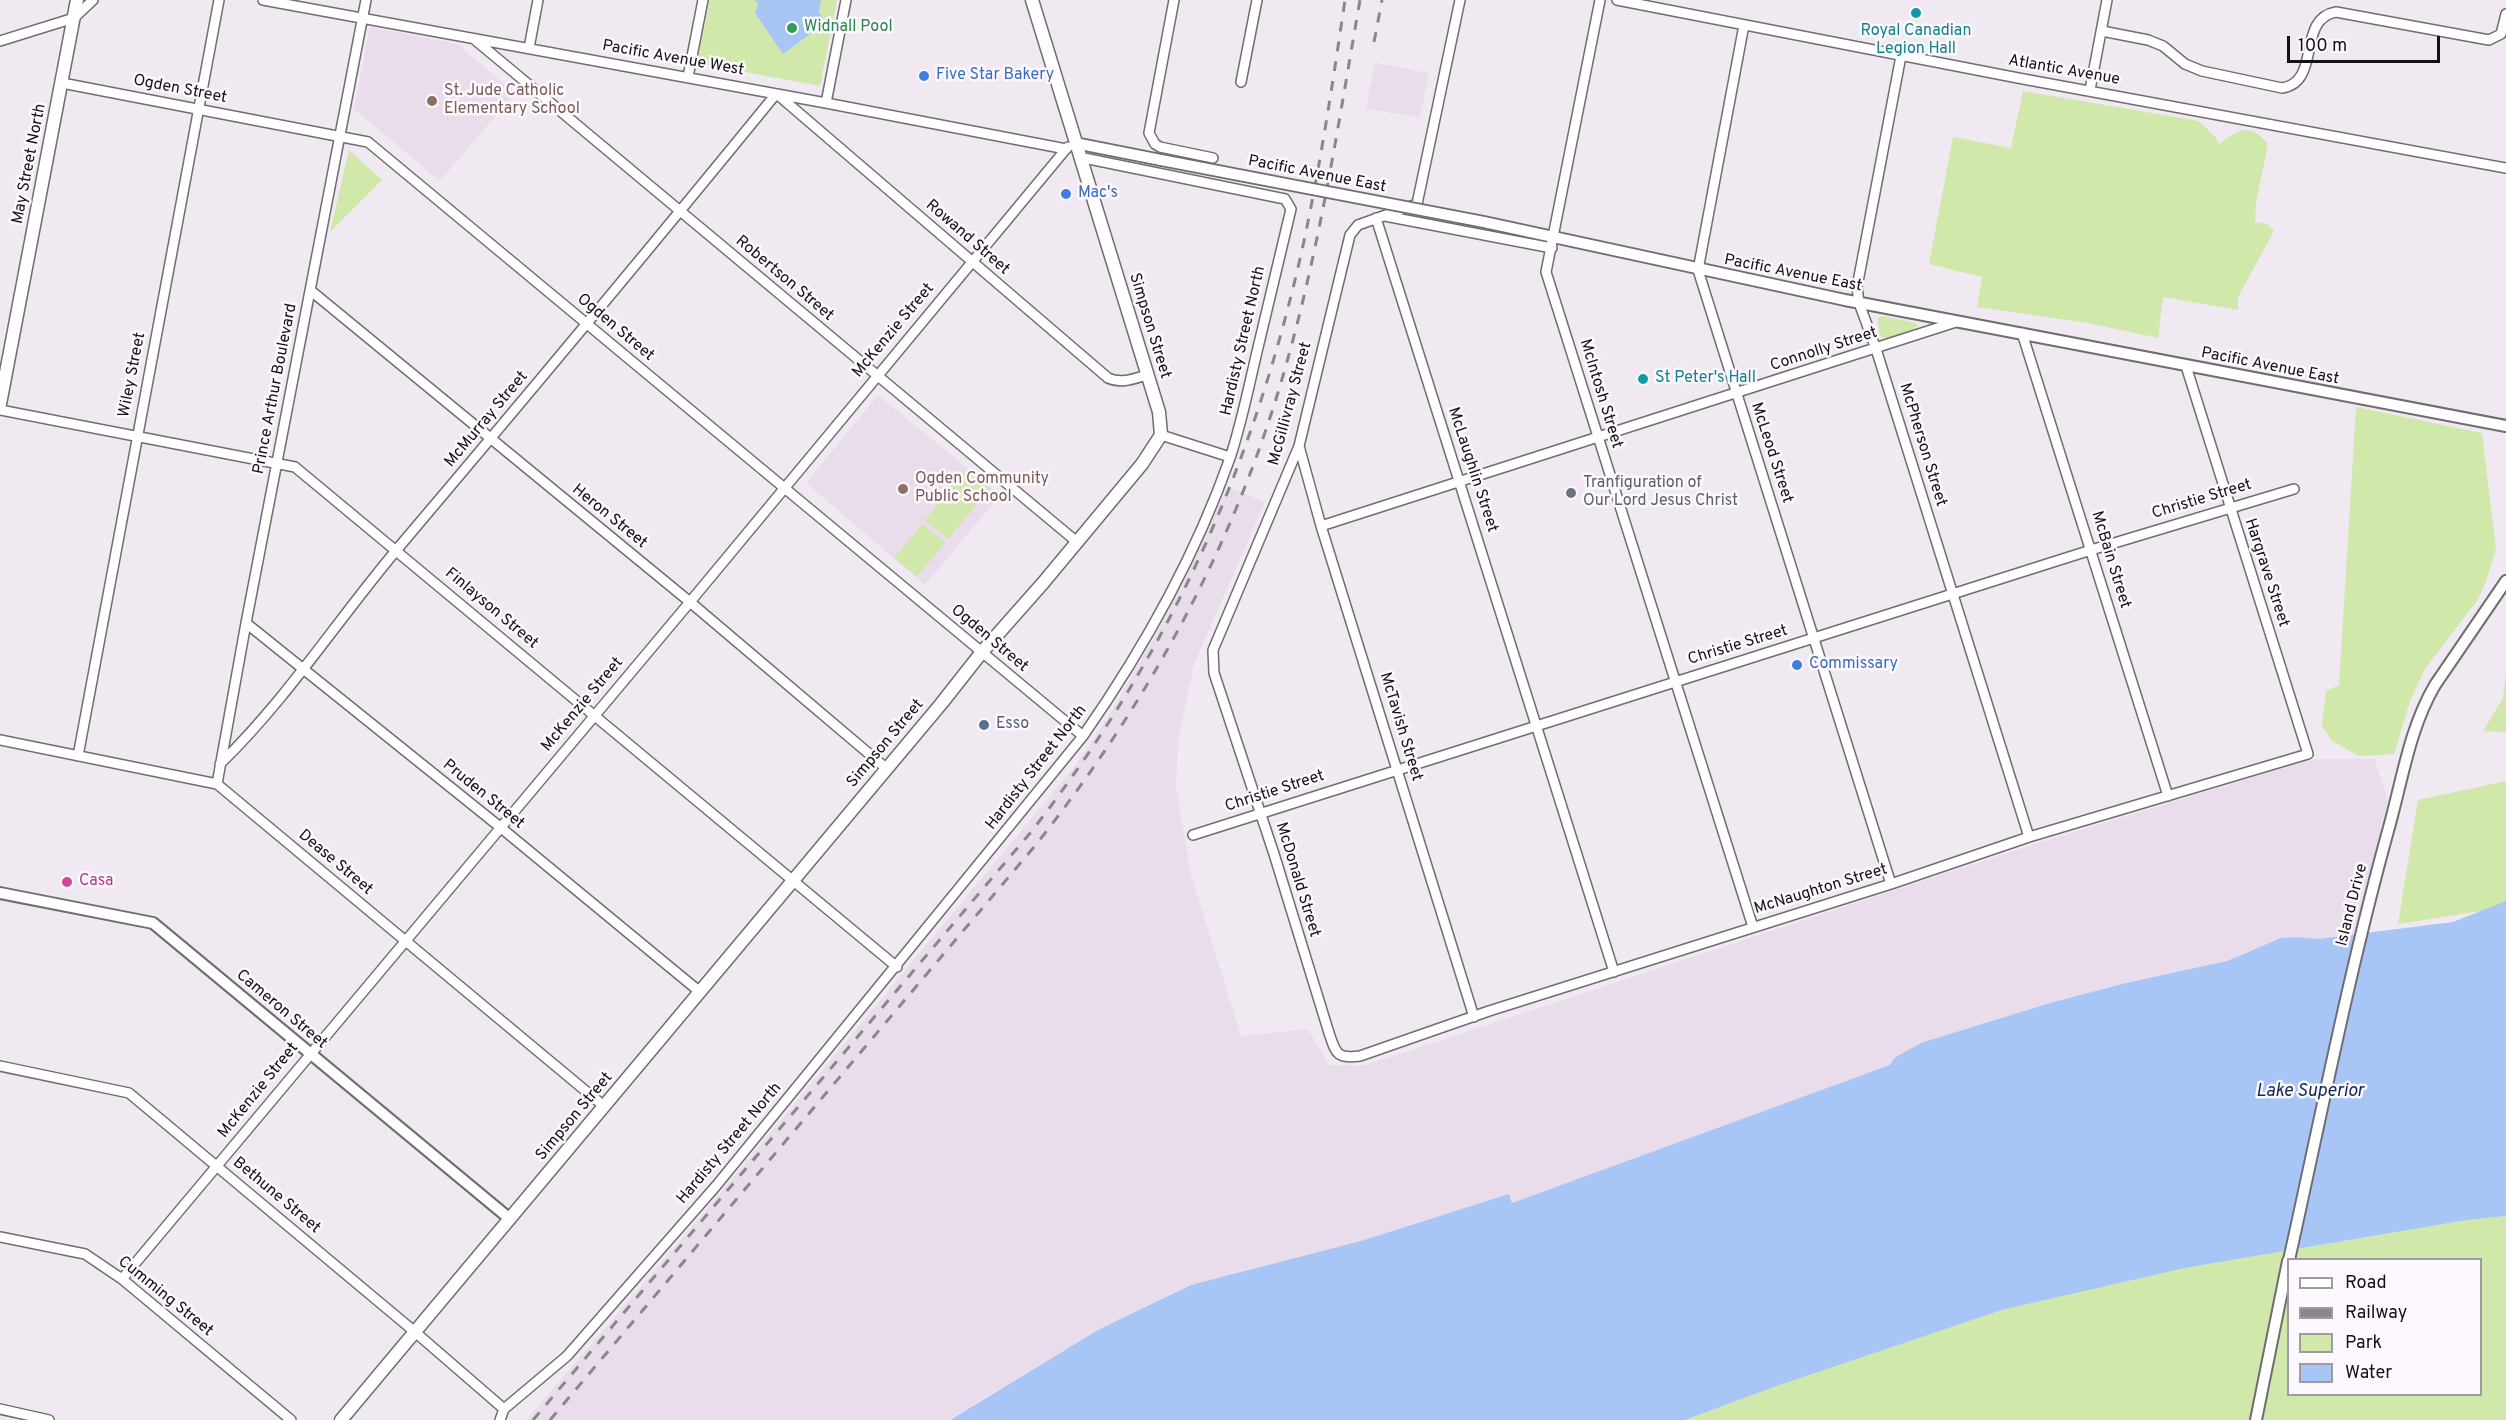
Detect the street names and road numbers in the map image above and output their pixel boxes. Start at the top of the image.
street label: Pacific Avenue West [601,37,745,81]
street label: Atlantic Avenue [2007,52,2121,90]
street label: Ogden Street [132,72,228,108]
street label: May Street North [9,102,51,226]
street label: Pacific Avenue East [1246,152,1388,198]
street label: Rowand Street [921,196,1013,280]
street label: Robertson Street [731,232,837,326]
street label: Pacific Avenue East [1722,251,1864,297]
street label: Hardisty Street North [1217,264,1271,418]
street label: Simpson Street [1124,271,1174,381]
street label: McKenzie Street [849,280,939,382]
street label: Ogden Street [572,290,658,366]
street label: Prince Arthur Boulevard [250,302,302,476]
street label: Connolly Street [1768,324,1880,376]
street label: Wiley Street [115,331,151,419]
street label: McIntosh Street [1574,337,1626,451]
street label: McGillivray Street [1265,340,1317,468]
street label: Pacific Avenue East [2199,344,2341,390]
street label: McMurray Street [441,368,533,472]
street label: McPherson Street [1894,381,1950,509]
street label: McLeod Street [1746,400,1796,506]
street label: McLaughlin Street [1443,405,1501,535]
street label: Christie Street [2150,476,2254,524]
street label: Heron Street [567,481,651,553]
street label: McBain Street [2086,509,2134,611]
street label: Hargrave Street [2239,516,2293,630]
street label: Finlayson Street [440,564,542,654]
street label: Ogden Street [946,601,1032,677]
street label: Christie Street [1686,622,1790,670]
street label: McKenzie Street [538,654,628,756]
street label: McTavish Street [1374,670,1426,784]
street label: Simpson Street [844,696,928,792]
street label: Hardisty Street North [982,702,1092,834]
street label: Pruden Street [438,756,528,834]
street label: Christie Street [1223,767,1327,817]
street label: McDonald Street [1270,820,1324,940]
street label: Dease Street [294,826,376,900]
street label: McNaughton Street [1752,861,1890,919]
street label: Island Drive [2333,862,2373,948]
street label: Cameron Street [232,966,330,1054]
street label: McKenzie Street [215,1039,303,1143]
street label: Simpson Street [533,1069,617,1165]
street label: Hardisty Street North [674,1079,786,1209]
street label: Bethune Street [228,1154,324,1238]
street label: Cumming Street [114,1253,216,1341]

